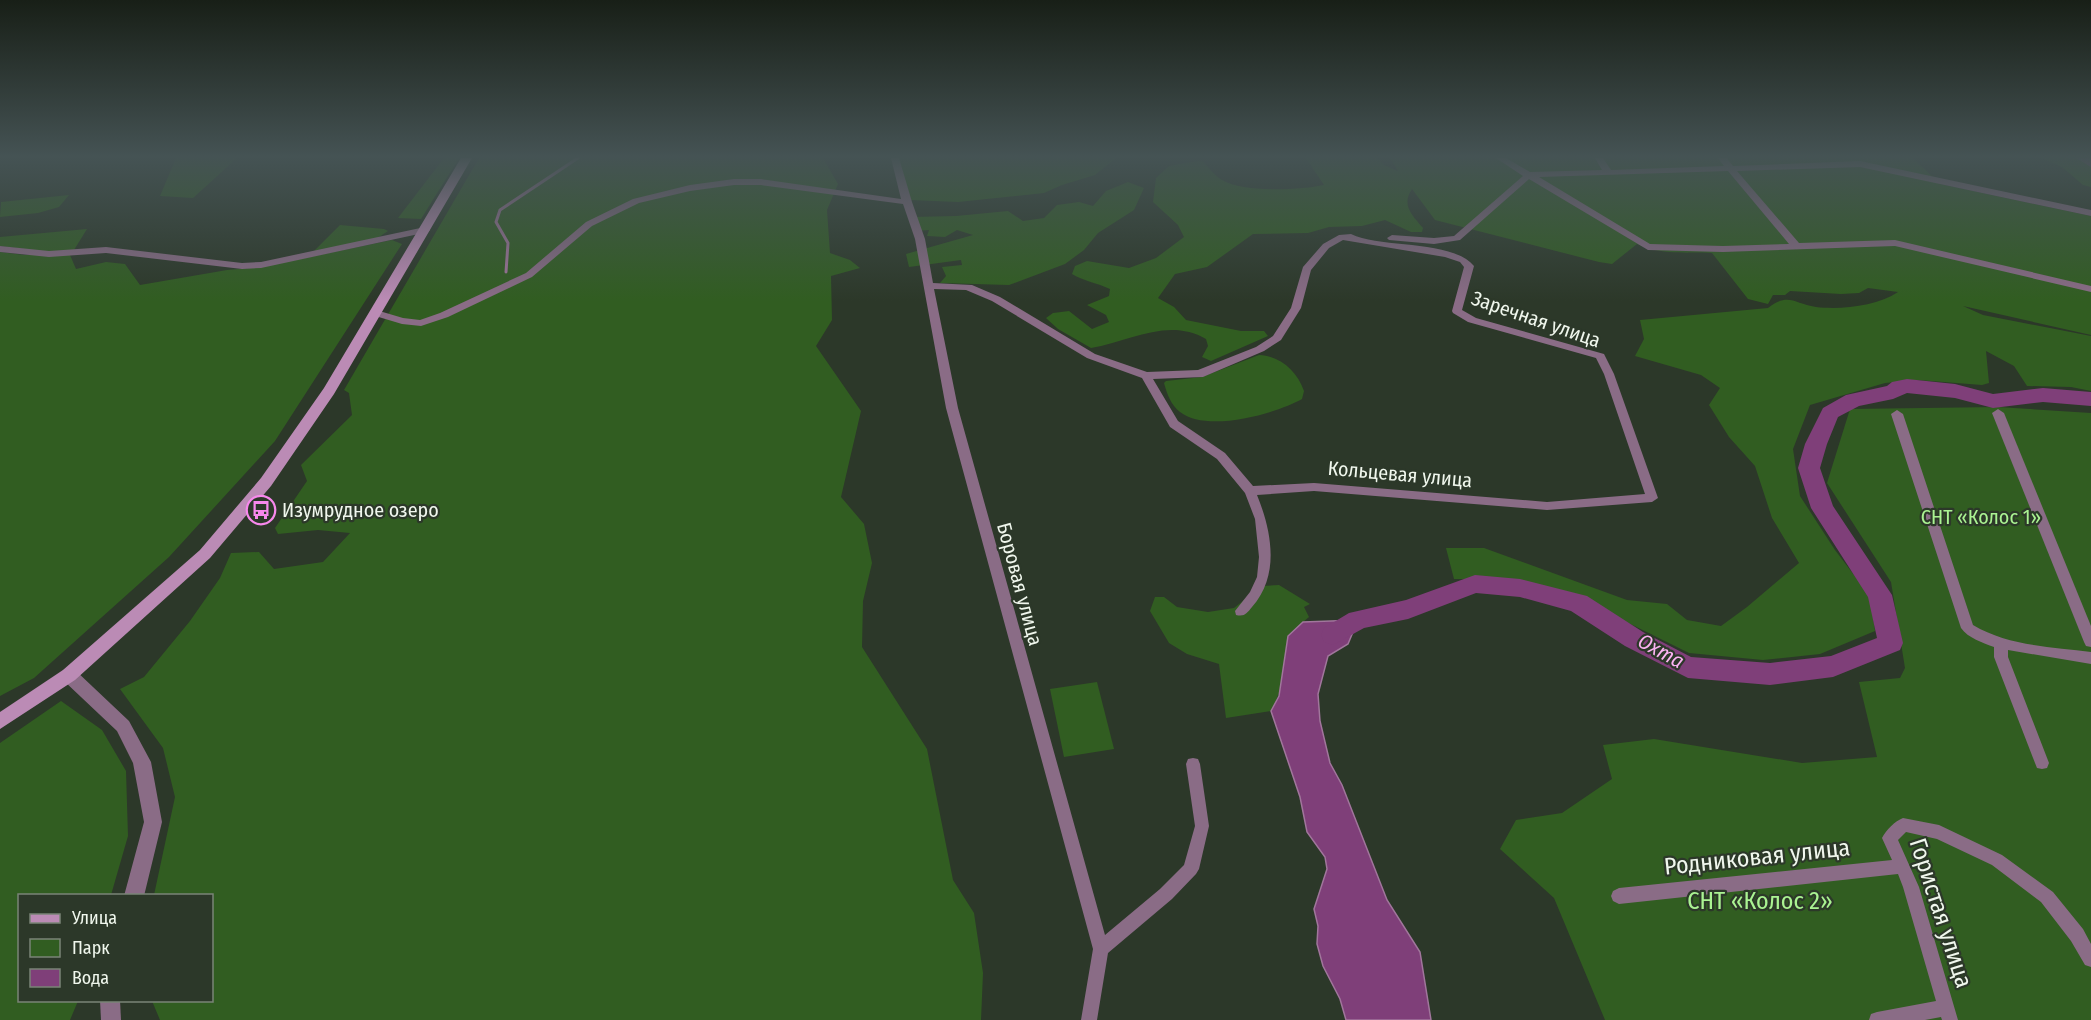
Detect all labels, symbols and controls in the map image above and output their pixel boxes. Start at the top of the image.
street label: Заречная улица [1468,286,1604,352]
street label: Кольцевая улица [1327,456,1473,492]
bus stop icon: Изумрудное озеро [245,494,277,526]
place label: Изумрудное озеро [282,498,439,522]
park label: СНТ «Колос 1» [1921,505,2041,529]
street label: Боровая улица [992,520,1048,648]
water label: Охта [1633,628,1689,674]
street label: Родниковая улица [1663,833,1851,881]
street label: Гористая улица [1904,835,1978,991]
park label: СНТ «Колос 2» [1687,887,1833,915]
legend [18,894,213,1002]
text: Улица [71,907,117,929]
text: Парк [72,937,110,959]
text: Вода [72,967,109,989]

